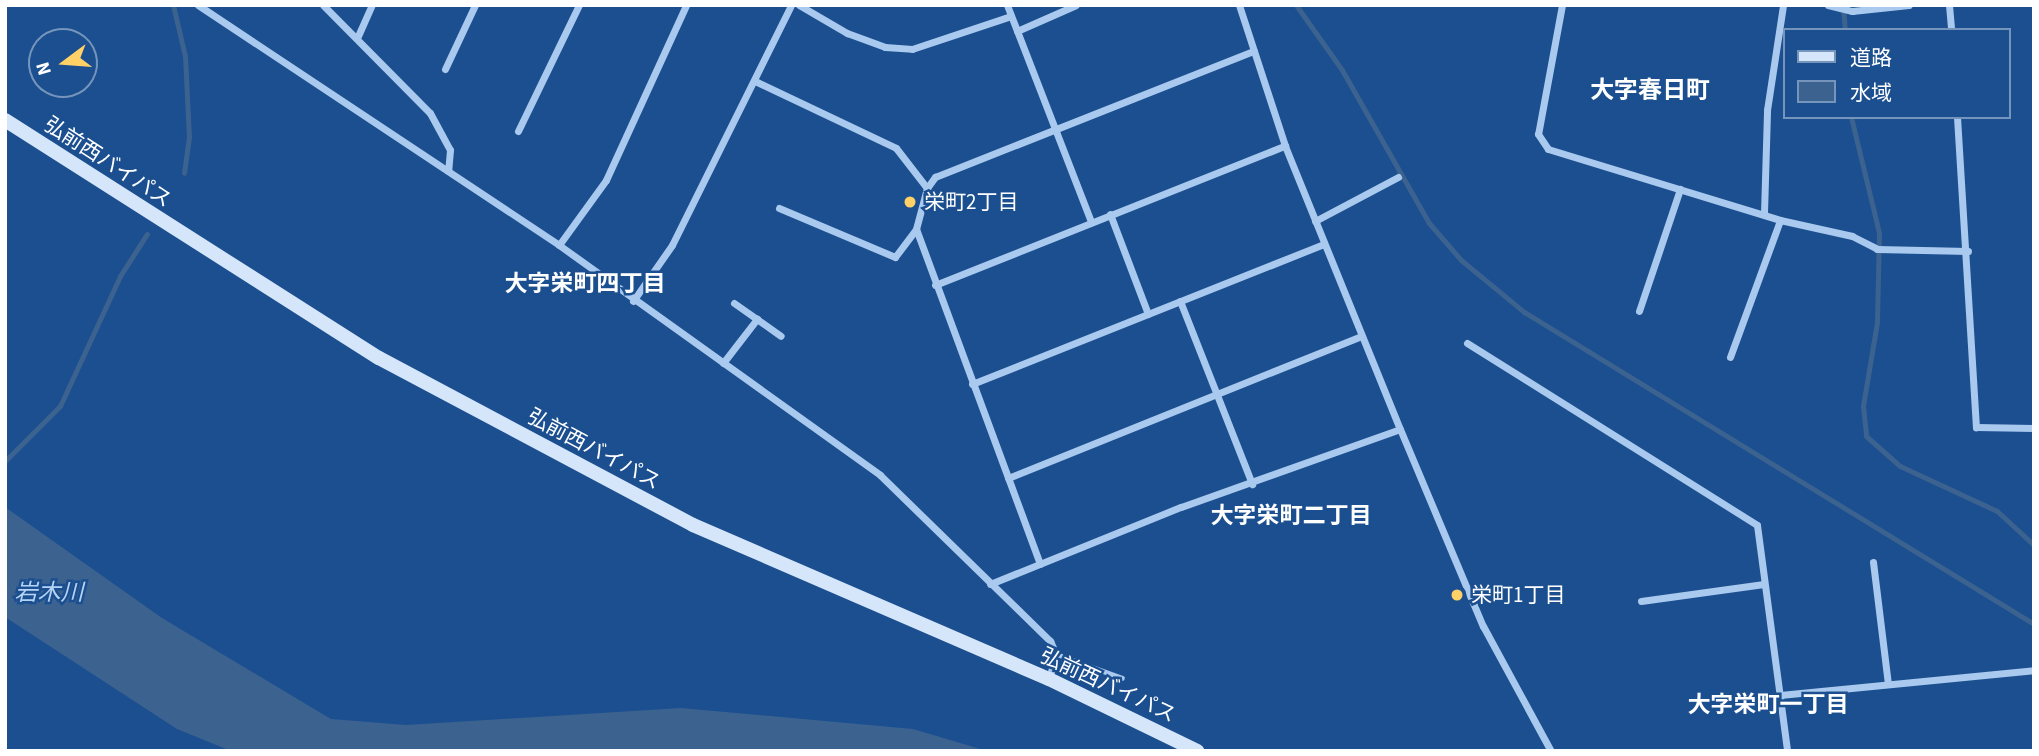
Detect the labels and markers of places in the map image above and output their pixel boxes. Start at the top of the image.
place label: 栄町2丁目 [924,189,1018,215]
marker: 栄町2丁目 [902,194,918,210]
place label: 栄町1丁目 [1471,582,1565,608]
marker: 栄町1丁目 [1449,587,1465,603]

